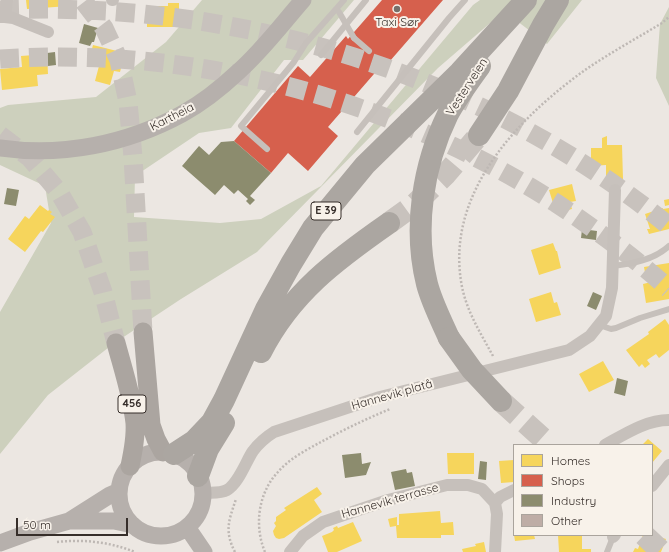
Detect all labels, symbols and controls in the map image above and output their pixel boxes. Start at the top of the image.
marker: Taxi Sør [392,4,402,14]
place label: Taxi Sør [375,15,419,29]
street label: Vesterveien [443,56,491,118]
street label: Kartheia [148,100,196,134]
road number: E 39 [311,202,341,220]
street label: Hannevik platå [350,377,434,413]
road number: 456 [118,395,146,413]
legend [513,444,653,536]
text: Homes [551,453,590,468]
text: Shops [551,473,585,488]
street label: Hannevik terrasse [340,480,440,522]
text: Industry [551,493,596,508]
scale bar [18,510,130,536]
text: Other [551,513,582,528]
text: 50 m [23,517,51,532]

